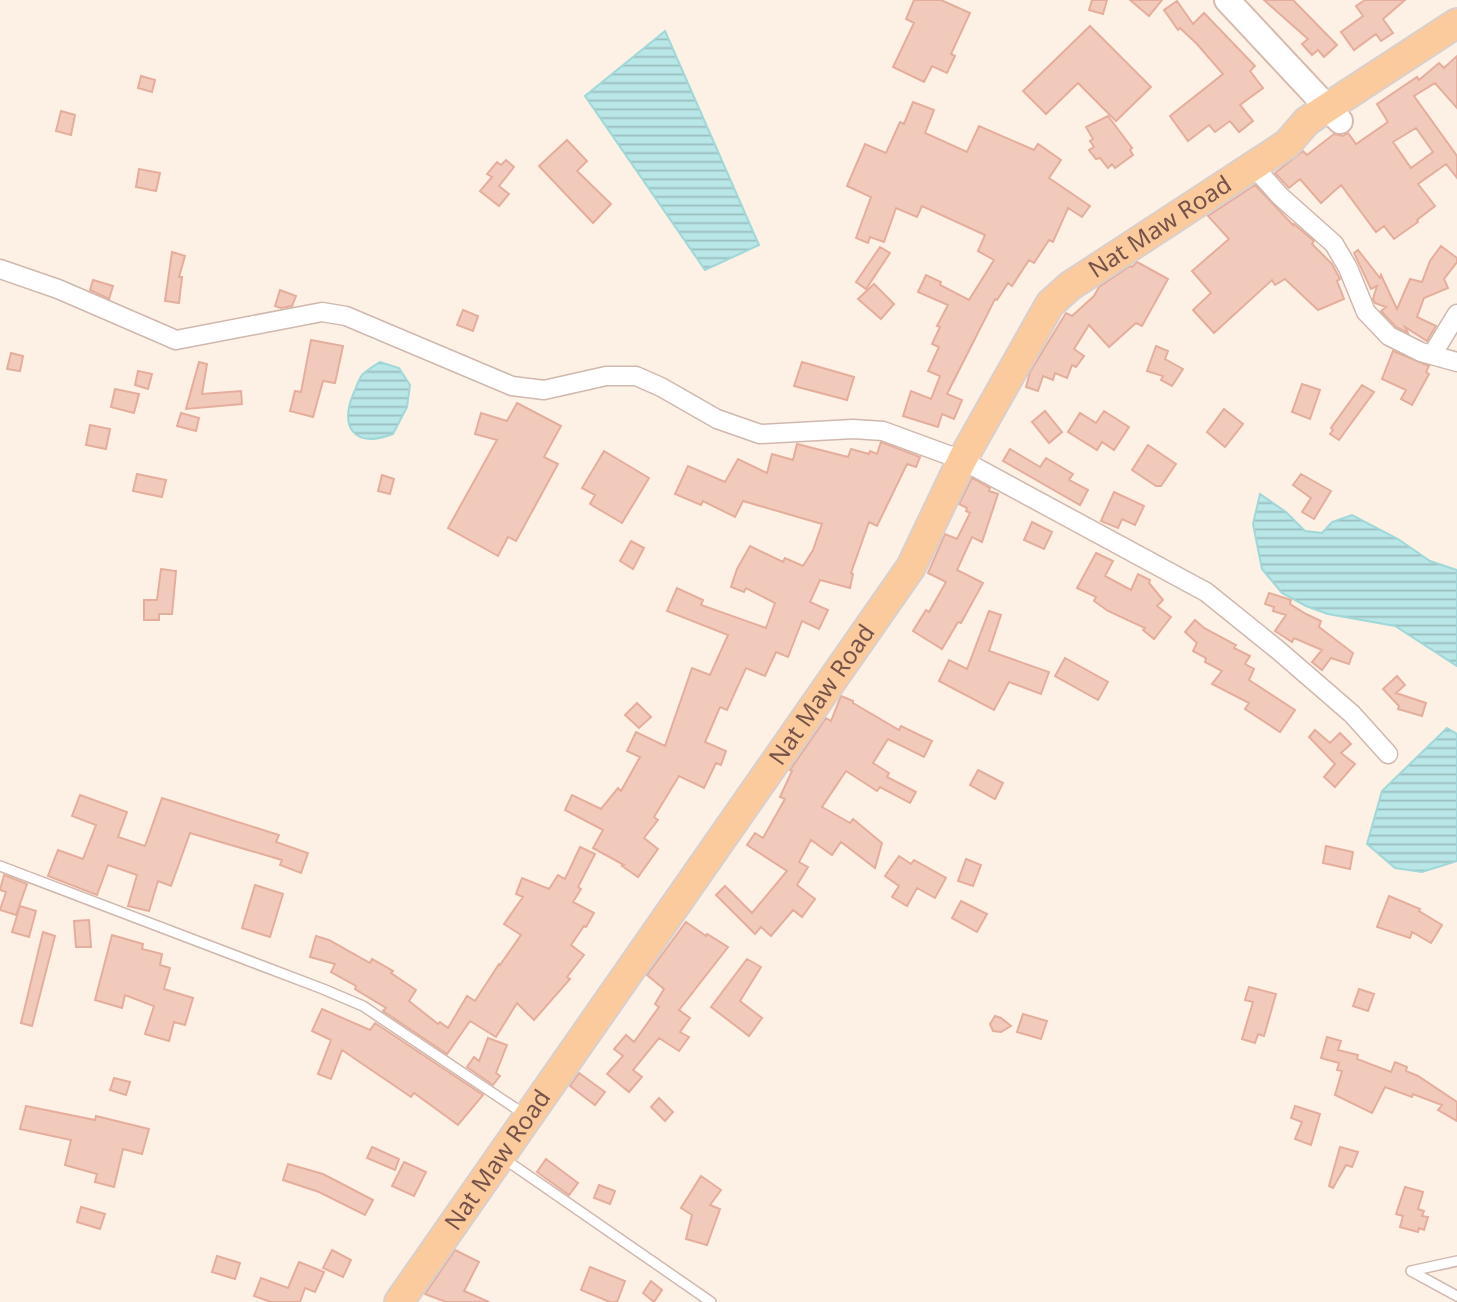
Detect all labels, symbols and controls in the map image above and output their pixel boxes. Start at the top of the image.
street label: Nat Maw Road [1081,167,1237,285]
street label: Nat Maw Road [760,617,881,771]
street label: Nat Maw Road [436,1082,557,1236]

